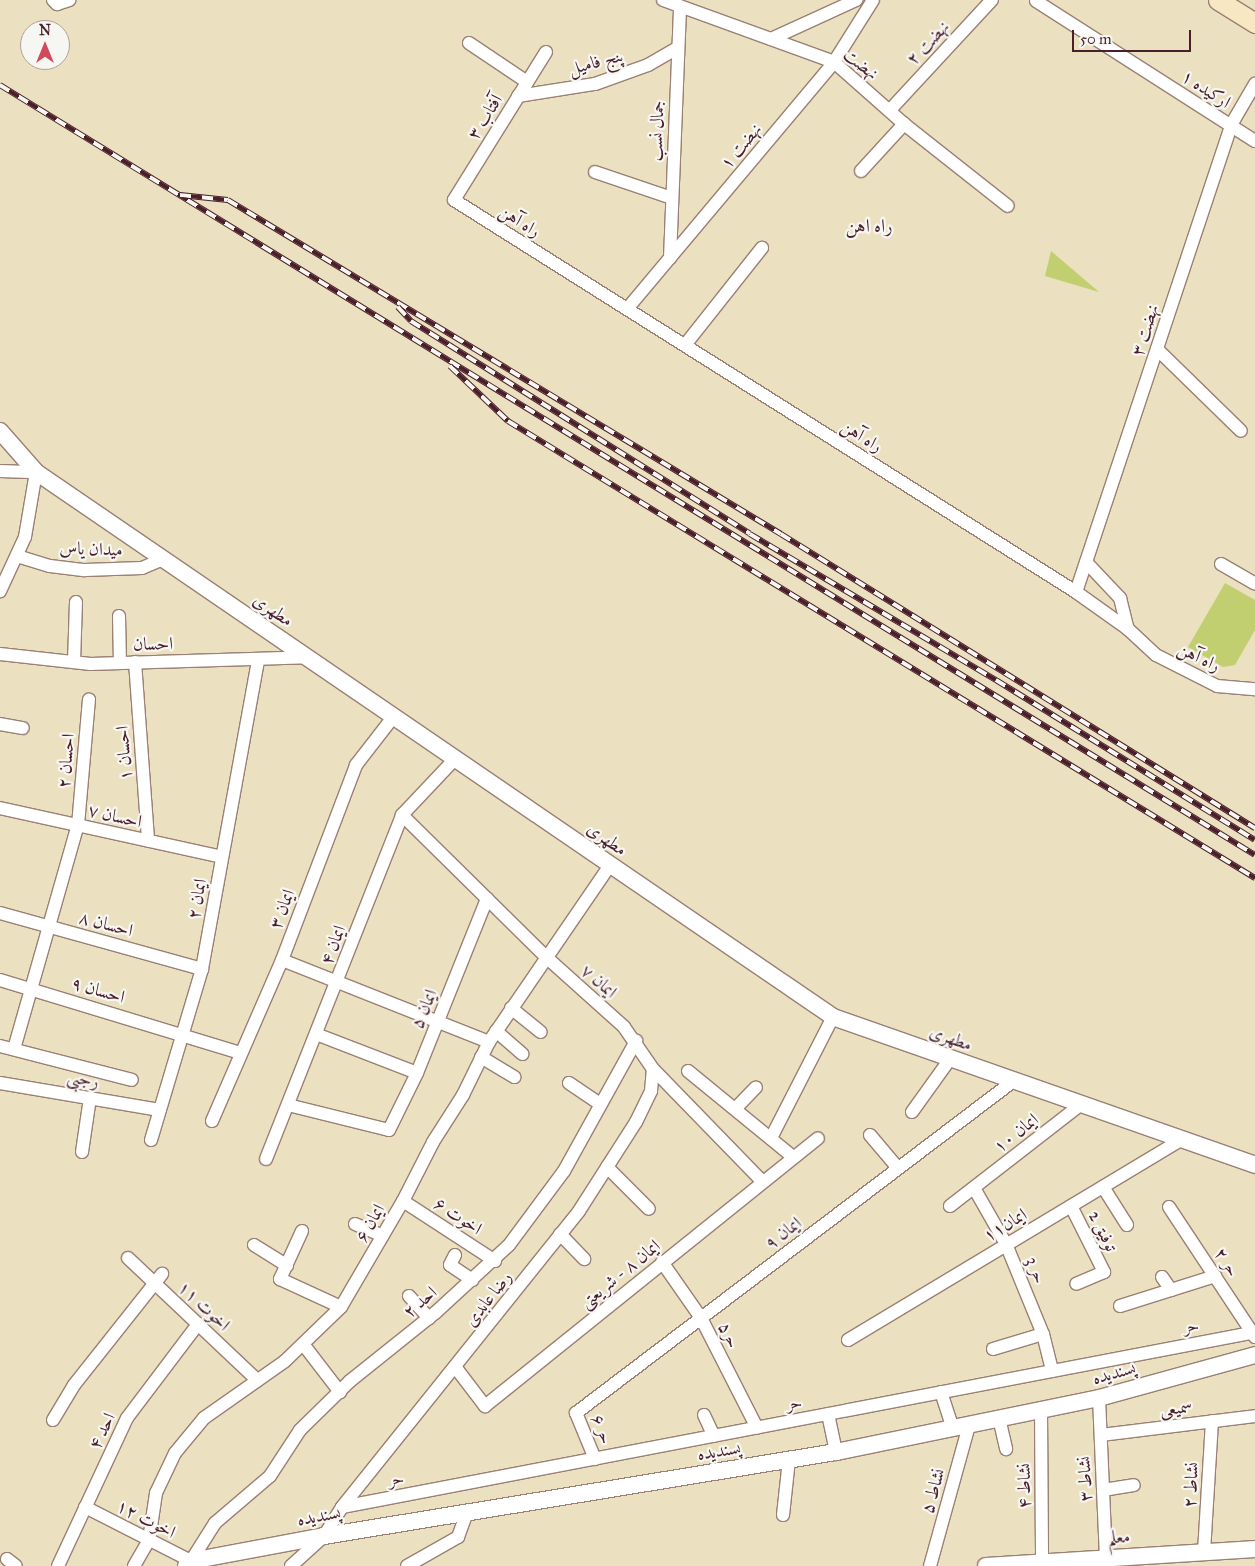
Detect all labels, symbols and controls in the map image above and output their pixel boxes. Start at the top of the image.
street label: نهضت ۲ [902,16,954,70]
north arrow [20,20,70,70]
scale bar [1075,20,1194,52]
text: N [39,22,51,39]
text: 50 m [1080,30,1112,48]
street label: پنج فامیل [566,44,626,80]
street label: نهضت [839,44,883,84]
street label: ارکیده ۱ [1177,65,1235,113]
street label: آفتاب ۳ [463,91,507,143]
street label: جمال نسب [645,100,669,162]
street label: نهضت ۱ [716,119,766,173]
street label: راه آهن [495,200,545,242]
district label: راه اهن [845,215,893,237]
street label: نهضت ۳ [1127,302,1163,358]
street label: راه آهن [837,415,887,457]
street label: میدان یاس [59,537,123,561]
street label: مطهری [249,589,297,631]
street label: احسان [133,633,173,655]
street label: راه آهن [1174,637,1224,677]
street label: احسان ۱ [111,725,137,781]
street label: احسان ۲ [53,733,79,789]
street label: احسان ۷ [86,799,144,833]
street label: مطهری [583,818,631,860]
street label: ایمان ۲ [183,877,211,921]
street label: ایمان ۳ [265,886,299,932]
street label: احسان ۸ [77,906,135,942]
street label: ایمان ۴ [316,922,350,968]
street label: ایمان ۷ [577,959,621,1003]
street label: احسان ۹ [69,972,127,1008]
street label: ایمان ۵ [406,986,442,1032]
street label: مطهری [927,1020,975,1056]
street label: رجبی [65,1066,101,1092]
street label: ایمان ۱۰ [989,1109,1043,1157]
street label: اخوت ۶ [430,1193,486,1239]
street label: ایمان ۶ [350,1200,390,1246]
street label: ایمان۱۱ [979,1204,1031,1246]
street label: توفیق 2 [1084,1207,1122,1255]
street label: ایمان ۹ [760,1212,806,1254]
street label: ایمان ۸ - شریعتی [575,1235,665,1313]
street label: حر ۲ [1210,1243,1244,1281]
street label: حر 3 [1021,1253,1051,1287]
street label: رضا عابدی [460,1267,516,1331]
street label: اخوت ۱۱ [173,1276,235,1336]
street label: احد ۲ [399,1282,441,1322]
street label: حر [1181,1314,1201,1338]
street label: حر۵ [713,1318,745,1352]
street label: پسندیده [1090,1357,1138,1389]
street label: حر [784,1391,804,1415]
street label: سمیعی [1158,1395,1194,1421]
street label: احد ۴ [84,1409,120,1453]
street label: حر ۶ [586,1411,618,1447]
street label: پسندیده [696,1437,742,1465]
street label: نشاط ۳ [1073,1456,1097,1502]
street label: نشاط ۲ [1179,1462,1203,1508]
street label: نشاط ۴ [1013,1463,1035,1509]
street label: نشاط ۵ [916,1466,950,1516]
street label: حر [386,1467,406,1491]
street label: اخوت ۱۲ [113,1495,179,1543]
street label: پسندیده [295,1502,343,1530]
street label: معلم [1107,1525,1131,1549]

